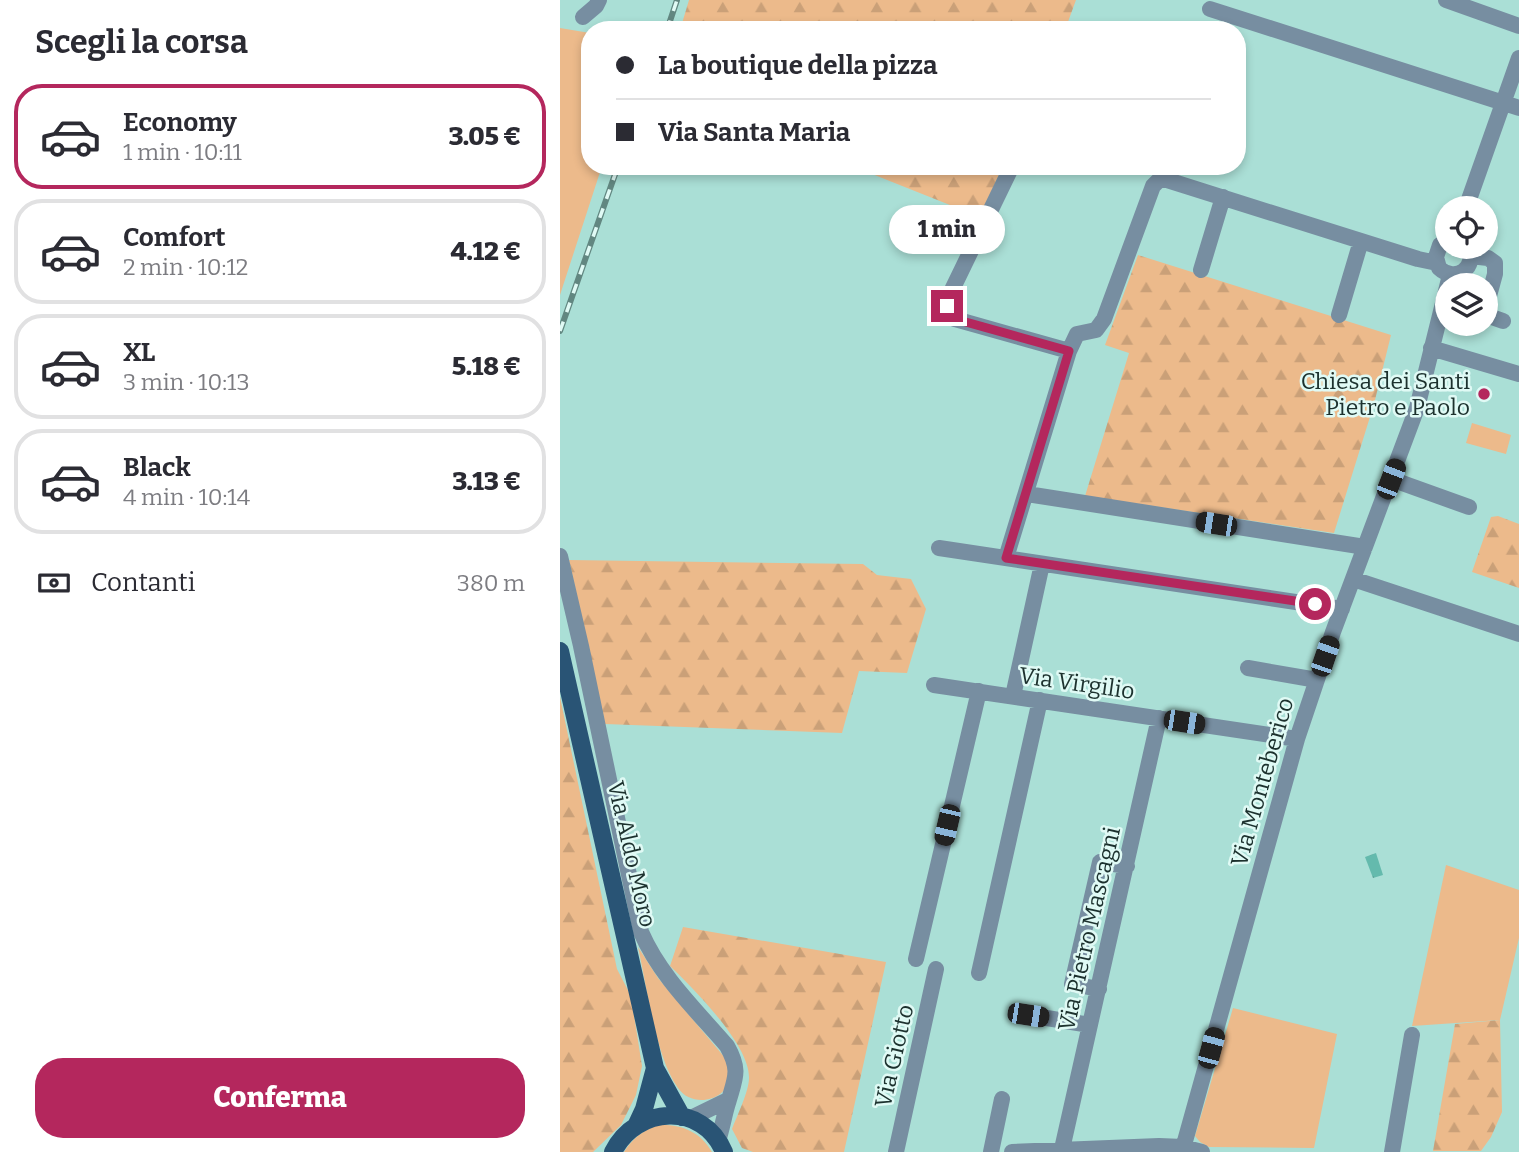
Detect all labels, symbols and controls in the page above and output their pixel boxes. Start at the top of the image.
text: Scegli la corsa [35,23,248,61]
text: La boutique della pizza [658,50,938,81]
icon: car [39,105,102,168]
text: Economy [123,107,237,138]
text: Via Santa Maria [658,117,850,148]
text: 3.05 € [449,121,521,152]
text: 1 min · 10:11 [123,138,242,166]
map controls [1435,196,1498,336]
button: locate [1435,196,1498,259]
callout: 1 min [889,204,1005,254]
text: 1 min [918,215,976,243]
icon: car [39,220,102,283]
text: Comfort [123,222,226,253]
text: 4.12 € [450,236,521,267]
text: 2 min · 10:12 [123,253,248,281]
button: layers [1435,273,1498,336]
route end [931,290,963,322]
icon: car [39,335,102,398]
text: XL [123,337,155,368]
text: 5.18 € [452,351,521,382]
place label: Chiesa dei Santi Pietro e Paolo [1301,367,1470,421]
text: 3 min · 10:13 [123,368,250,396]
marker: Chiesa dei Santi Pietro e Paolo [1476,386,1492,402]
icon: car [39,450,102,513]
text: Black [123,452,191,483]
car [1374,456,1409,502]
text: 3.13 € [452,466,521,497]
text: 4 min · 10:14 [123,483,250,511]
car [1194,510,1239,538]
icon: cash [35,564,73,602]
text: Contanti [91,567,195,598]
text: 380 m [457,569,525,597]
route start [1299,588,1331,620]
car [1309,633,1342,679]
street label: Via Virgilio [1018,661,1136,705]
street label: Via Monteberico [1225,694,1299,870]
car [1162,708,1207,736]
street label: Via Aldo Moro [602,778,662,930]
car [933,802,962,848]
street label: Via Pietro Mascagni [1052,824,1126,1034]
car [1006,1001,1051,1029]
street label: Via Giotto [869,1002,919,1110]
car [1196,1025,1227,1071]
button: Conferma [35,1058,525,1138]

